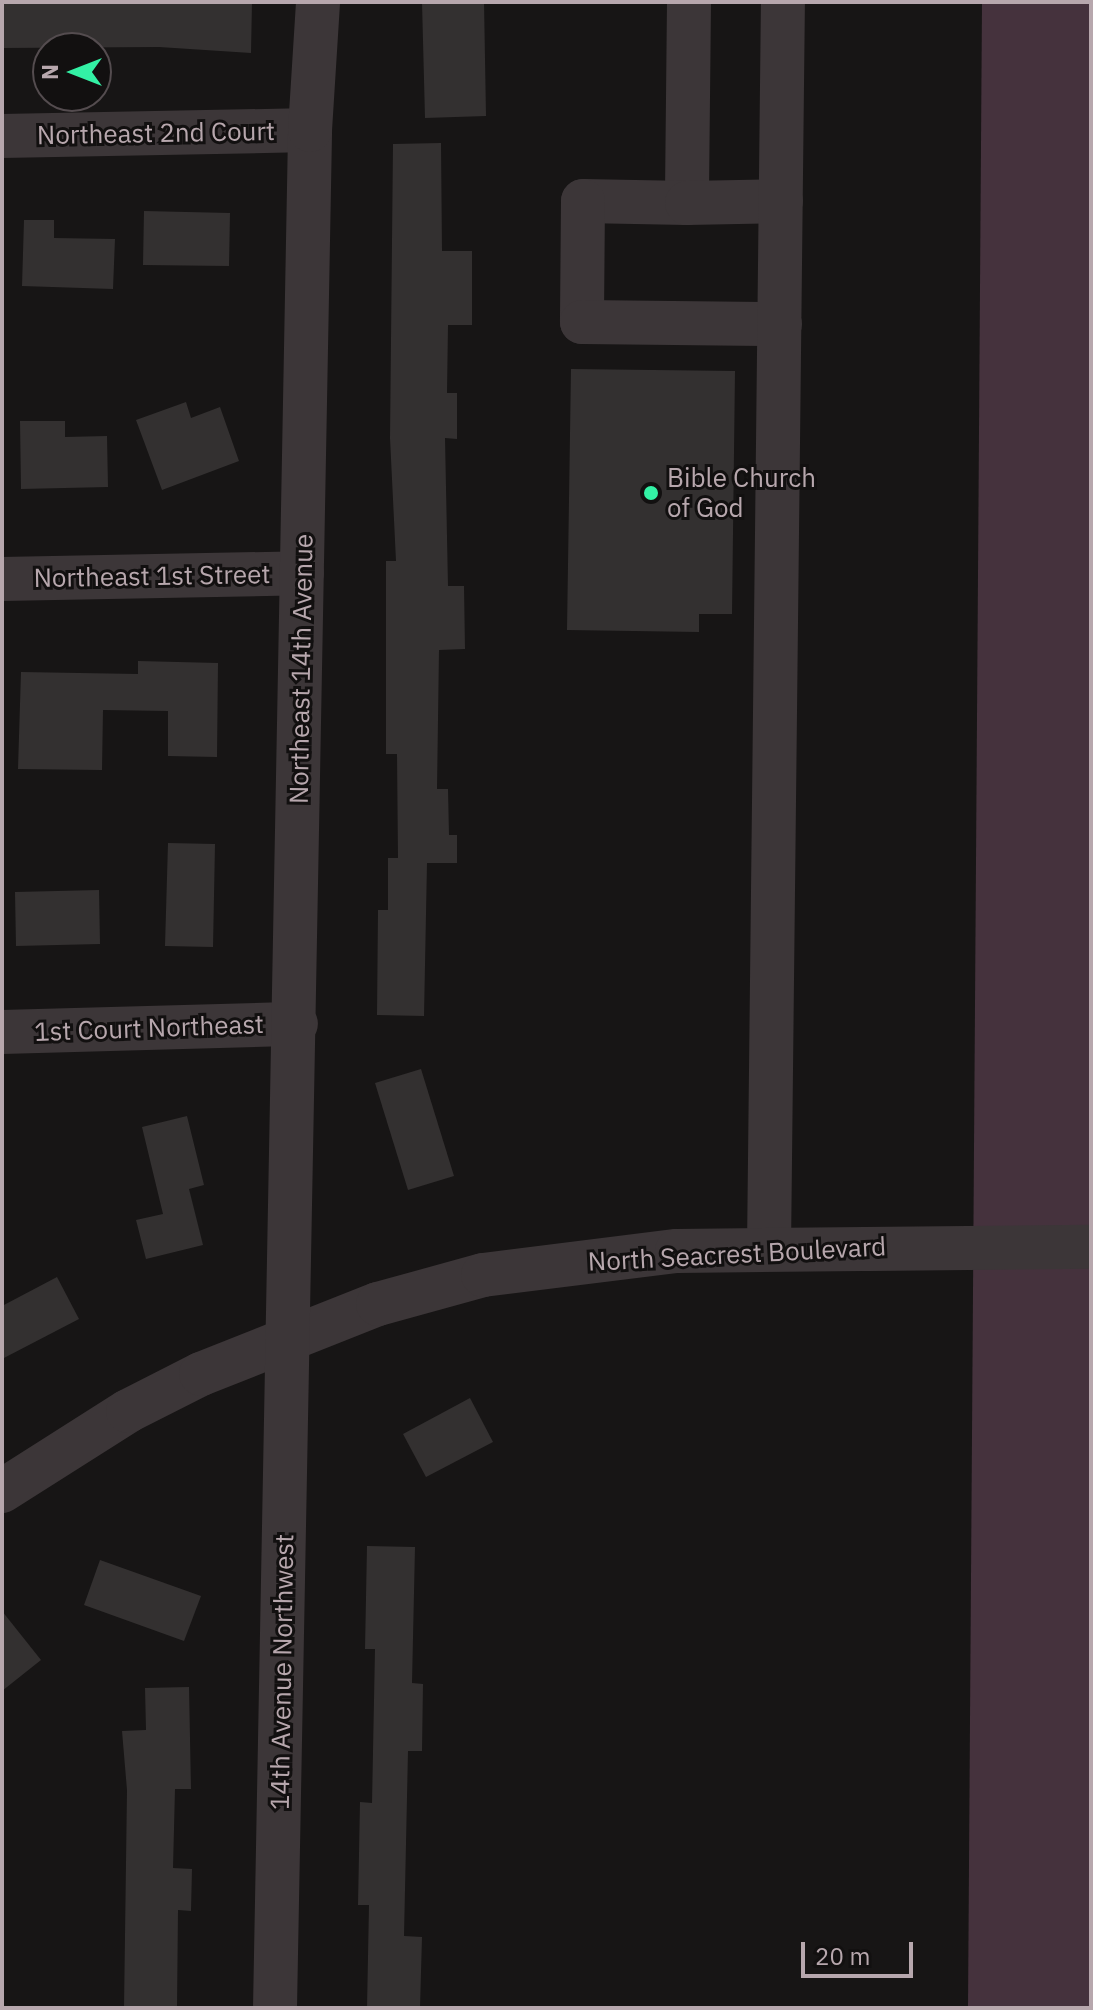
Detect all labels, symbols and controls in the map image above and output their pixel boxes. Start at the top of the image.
north arrow [32,32,112,112]
text: N [35,64,64,80]
street label: Northeast 2nd Court [37,115,275,151]
place label: Bible Church of God [667,462,816,524]
marker: Bible Church of God [642,484,660,502]
street label: Northeast 14th Avenue [283,534,319,804]
street label: Northeast 1st Street [33,558,271,594]
street label: 1st Court Northeast [34,1008,264,1048]
street label: North Seacrest Boulevard [587,1231,887,1277]
street label: 14th Avenue Northwest [264,1534,300,1810]
scale bar [805,1926,917,1976]
text: 20 m [815,1940,870,1972]

